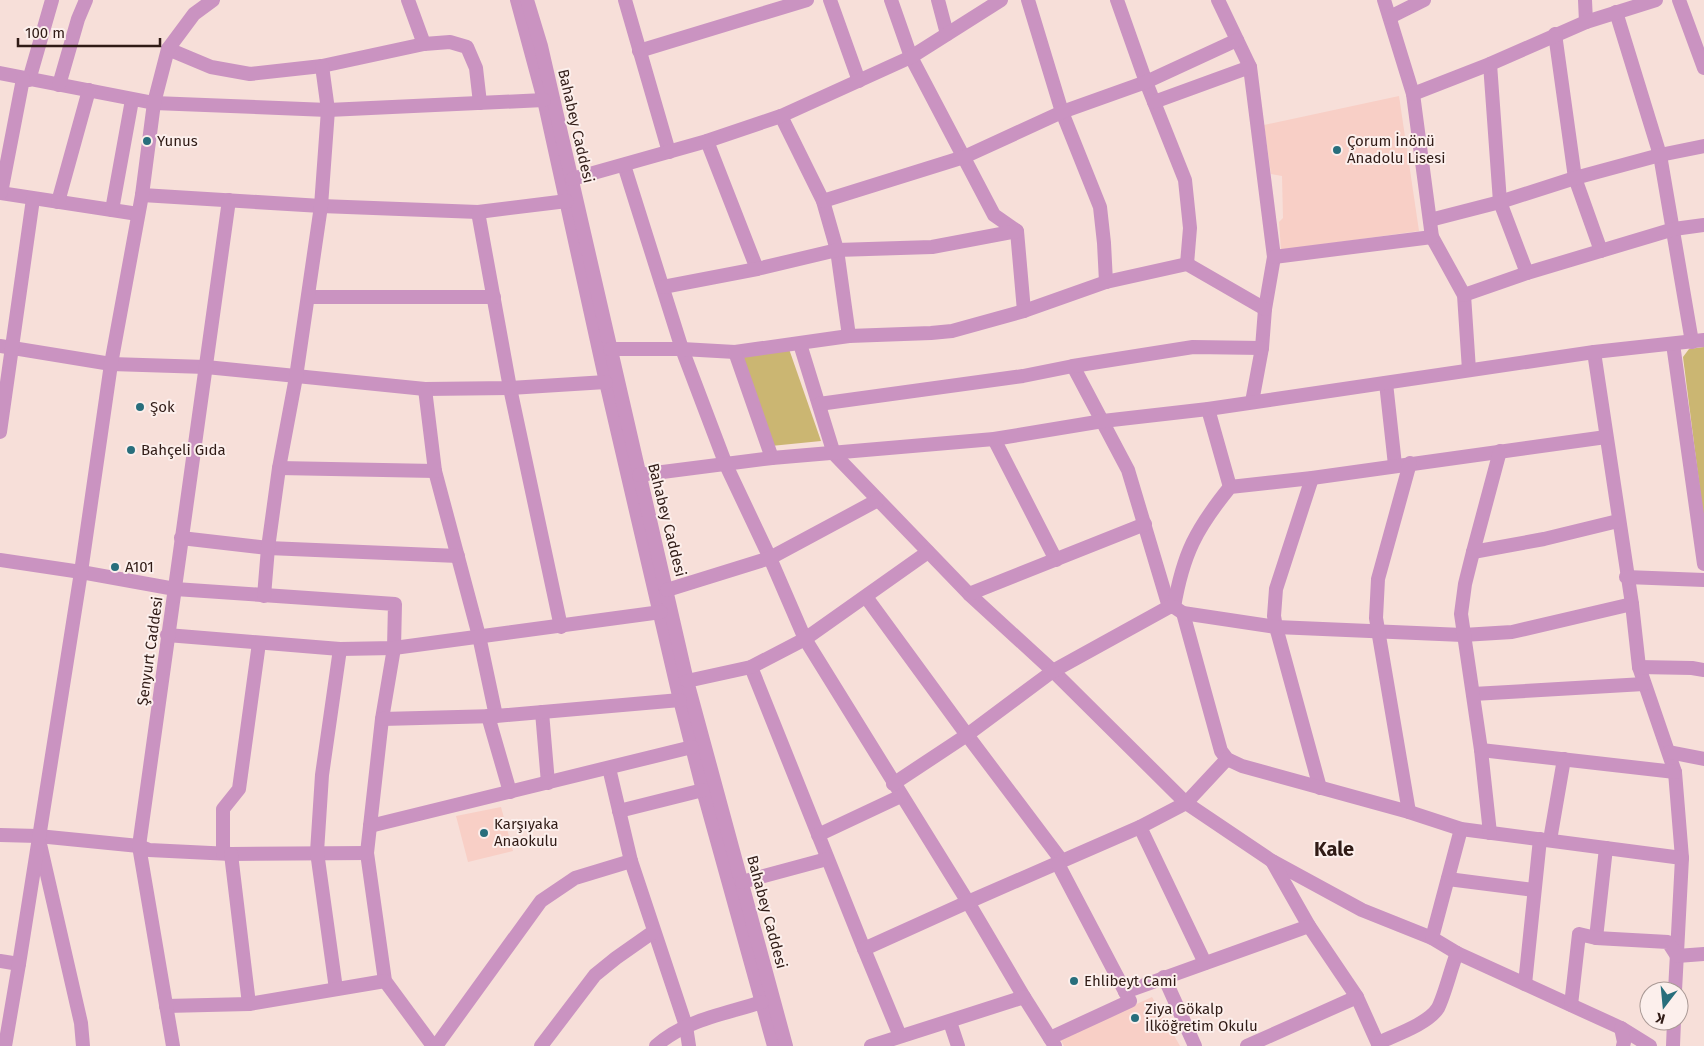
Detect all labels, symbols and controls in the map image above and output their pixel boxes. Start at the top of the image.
scale bar [18,15,160,47]
text: 100 m [25,24,65,42]
street label: Bahabey Caddesi [554,67,598,185]
place label: Yunus [157,132,198,150]
place label: Çorum İnönü Anadolu Lisesi [1347,132,1446,167]
marker: Yunus [141,135,153,147]
marker: Çorum İnönü Anadolu Lisesi [1331,144,1343,156]
place label: Şok [150,398,175,416]
marker: Şok [134,401,146,413]
place label: Bahçeli Gıda [141,441,226,459]
marker: Bahçeli Gıda [125,444,137,456]
street label: Bahabey Caddesi [644,461,690,579]
place label: A101 [125,558,154,576]
marker: A101 [109,561,121,573]
street label: Şenyurt Caddesi [133,595,167,707]
place label: Karşıyaka Anaokulu [494,815,559,850]
marker: Karşıyaka Anaokulu [478,827,490,839]
district label: Kale [1314,837,1354,861]
street label: Bahabey Caddesi [743,853,791,971]
place label: Ehlibeyt Cami [1084,972,1177,990]
marker: Ehlibeyt Cami [1068,975,1080,987]
north arrow [1639,981,1689,1031]
place label: Ziya Gökalp İlköğretim Okulu [1145,1000,1258,1035]
text: K [1653,1008,1667,1027]
marker: Ziya Gökalp İlköğretim Okulu [1129,1012,1141,1024]

